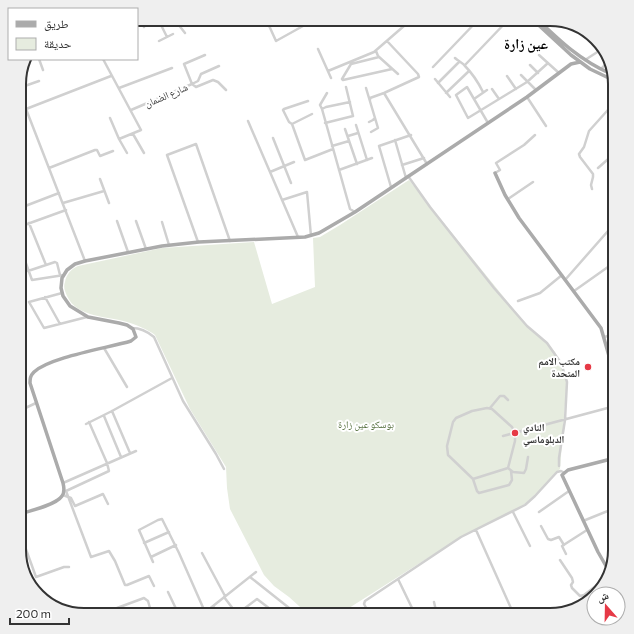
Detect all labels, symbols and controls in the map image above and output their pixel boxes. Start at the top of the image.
legend [8,8,138,60]
text: طريق [44,16,69,31]
district label: عين زارة [504,35,548,53]
text: حديقة [44,36,72,51]
street label: شارع الضمان [143,80,190,110]
place label: مكتب الامم المتحدة [538,355,580,379]
marker: مكتب الامم المتحدة [583,362,593,372]
park label: بوسكو عين زارة [338,418,394,431]
place label: النادي الدبلوماسي [523,421,565,447]
marker: النادي الدبلوماسي [510,428,520,438]
north arrow [586,586,626,626]
text: ش [595,588,611,606]
scale bar [10,600,69,626]
text: 200 m [16,606,51,620]

